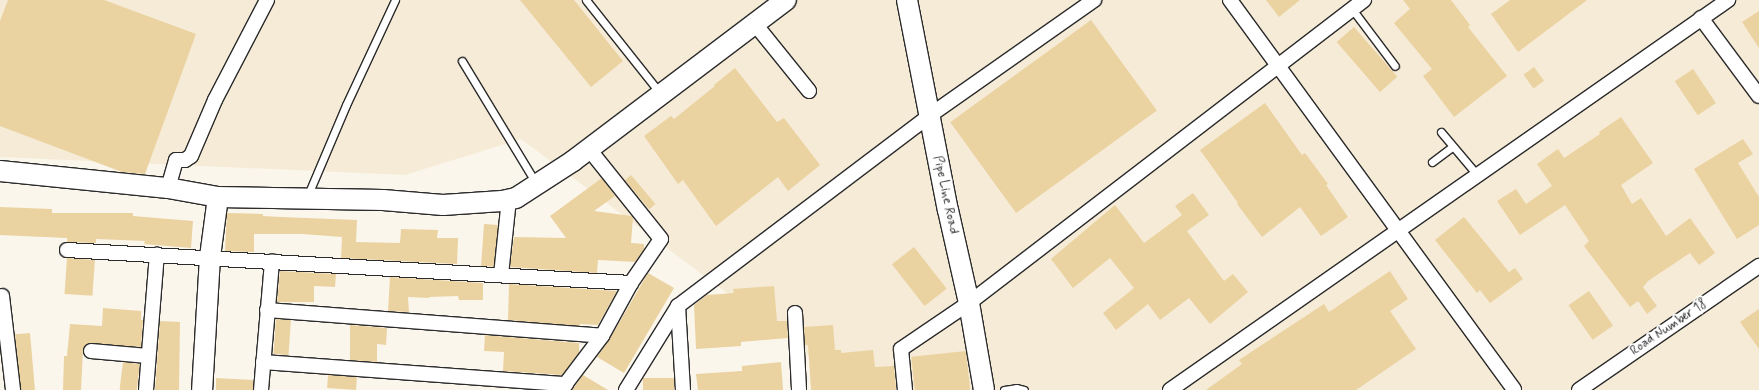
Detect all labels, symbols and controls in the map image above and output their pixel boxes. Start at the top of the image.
street label: Pipe Line Road [929,155,961,235]
street label: Road Number 18 [1627,296,1711,360]

